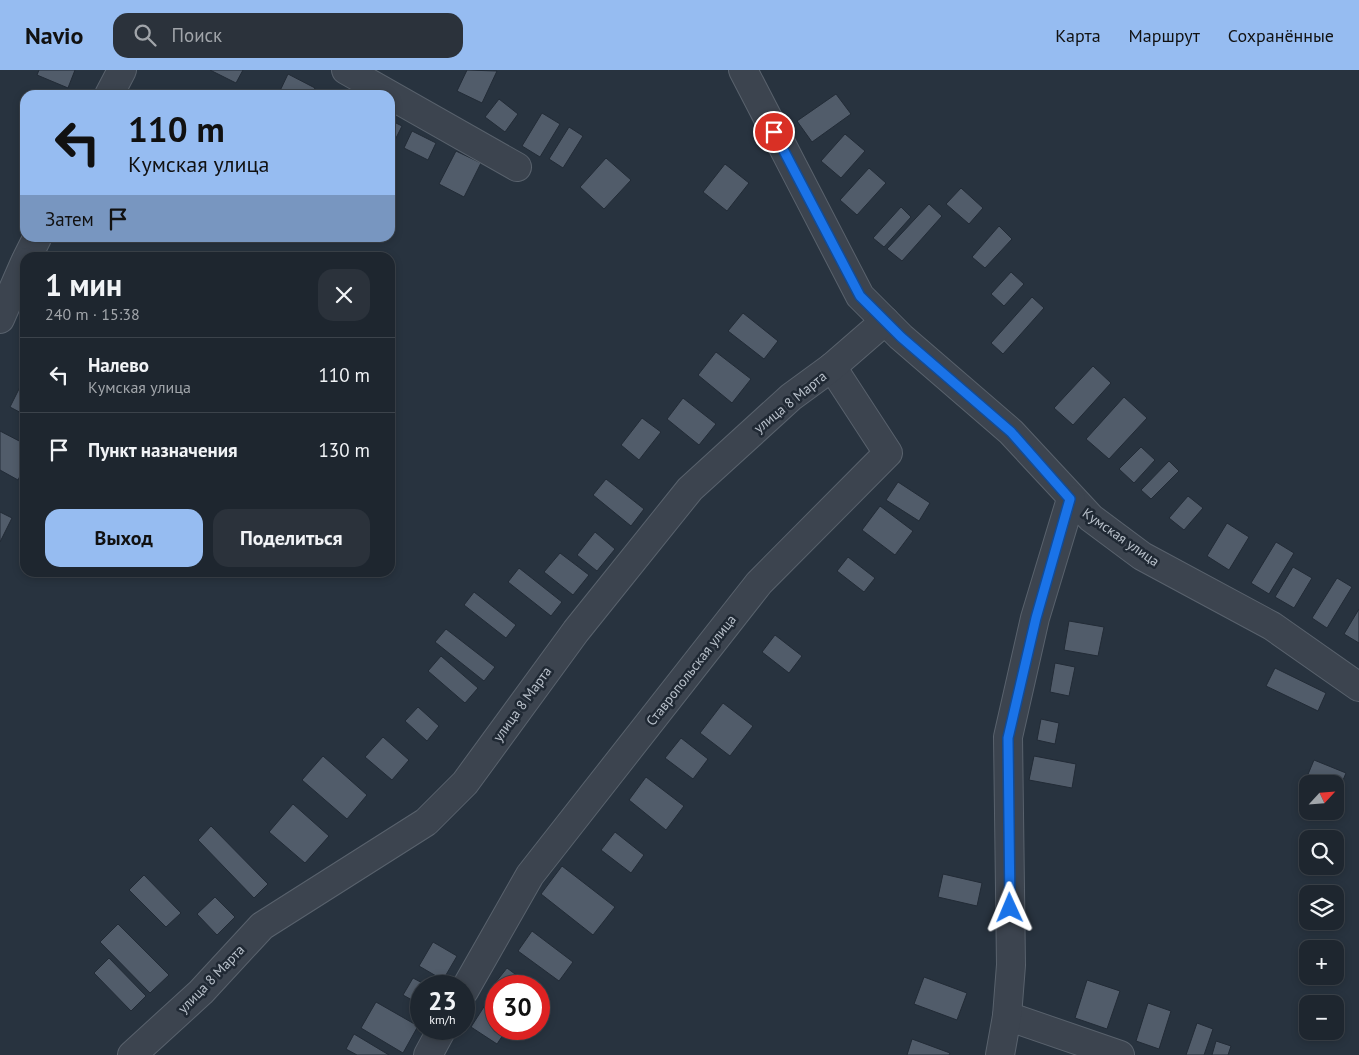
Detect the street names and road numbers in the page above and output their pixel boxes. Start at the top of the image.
street label: улица 8 Марта [750,367,830,437]
street label: Кумская улица [1079,504,1163,570]
street label: Ставропольская улица [642,611,740,729]
street label: улица 8 Марта [489,663,555,745]
street label: улица 8 Марта [174,941,248,1017]

